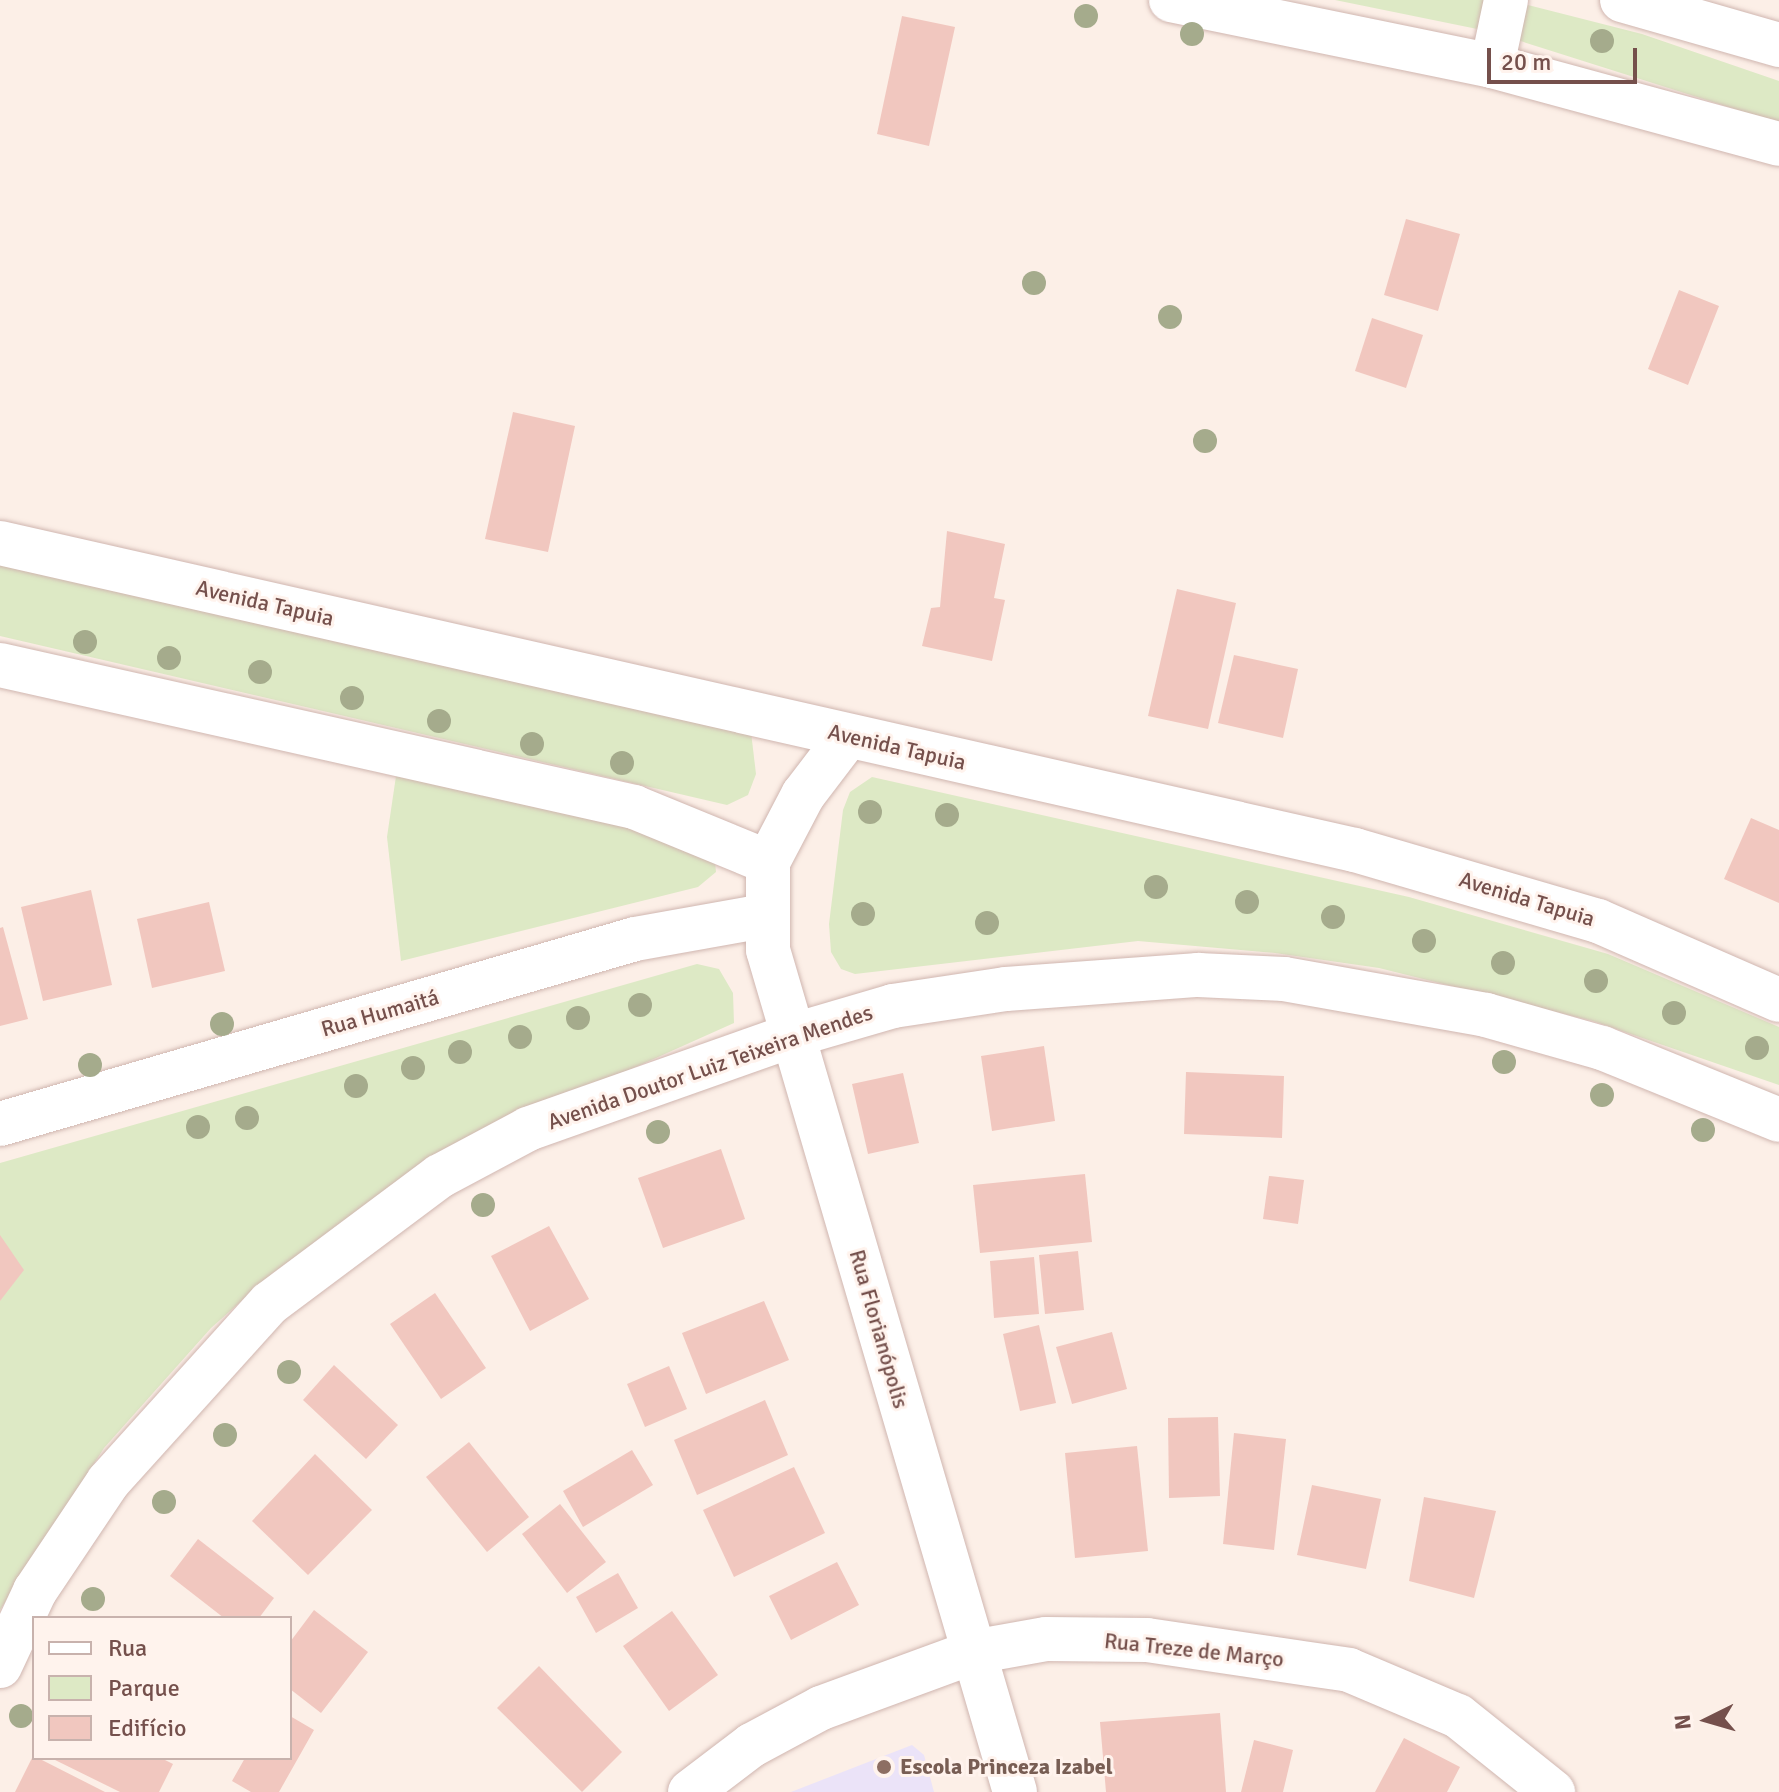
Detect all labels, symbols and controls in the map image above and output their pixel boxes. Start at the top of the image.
scale bar [1491,32,1641,82]
text: 20 m [1501,47,1551,77]
street label: Avenida Tapuia [194,574,336,632]
street label: Avenida Tapuia [826,718,968,776]
street label: Avenida Tapuia [1456,866,1598,932]
street label: Rua Humaitá [318,984,442,1042]
street label: Avenida Doutor Luiz Teixeira Mendes [544,999,876,1135]
street label: Rua Florianópolis [844,1247,914,1411]
legend [32,1616,292,1760]
street label: Rua Treze de Março [1103,1627,1285,1673]
text: Rua [108,1633,147,1663]
text: Parque [108,1673,180,1703]
north arrow [1667,1680,1747,1760]
text: Edifício [108,1713,186,1743]
text: N [1668,1713,1697,1731]
place label: Escola Princeza Izabel [900,1754,1113,1780]
marker: Escola Princeza Izabel [875,1758,893,1776]

